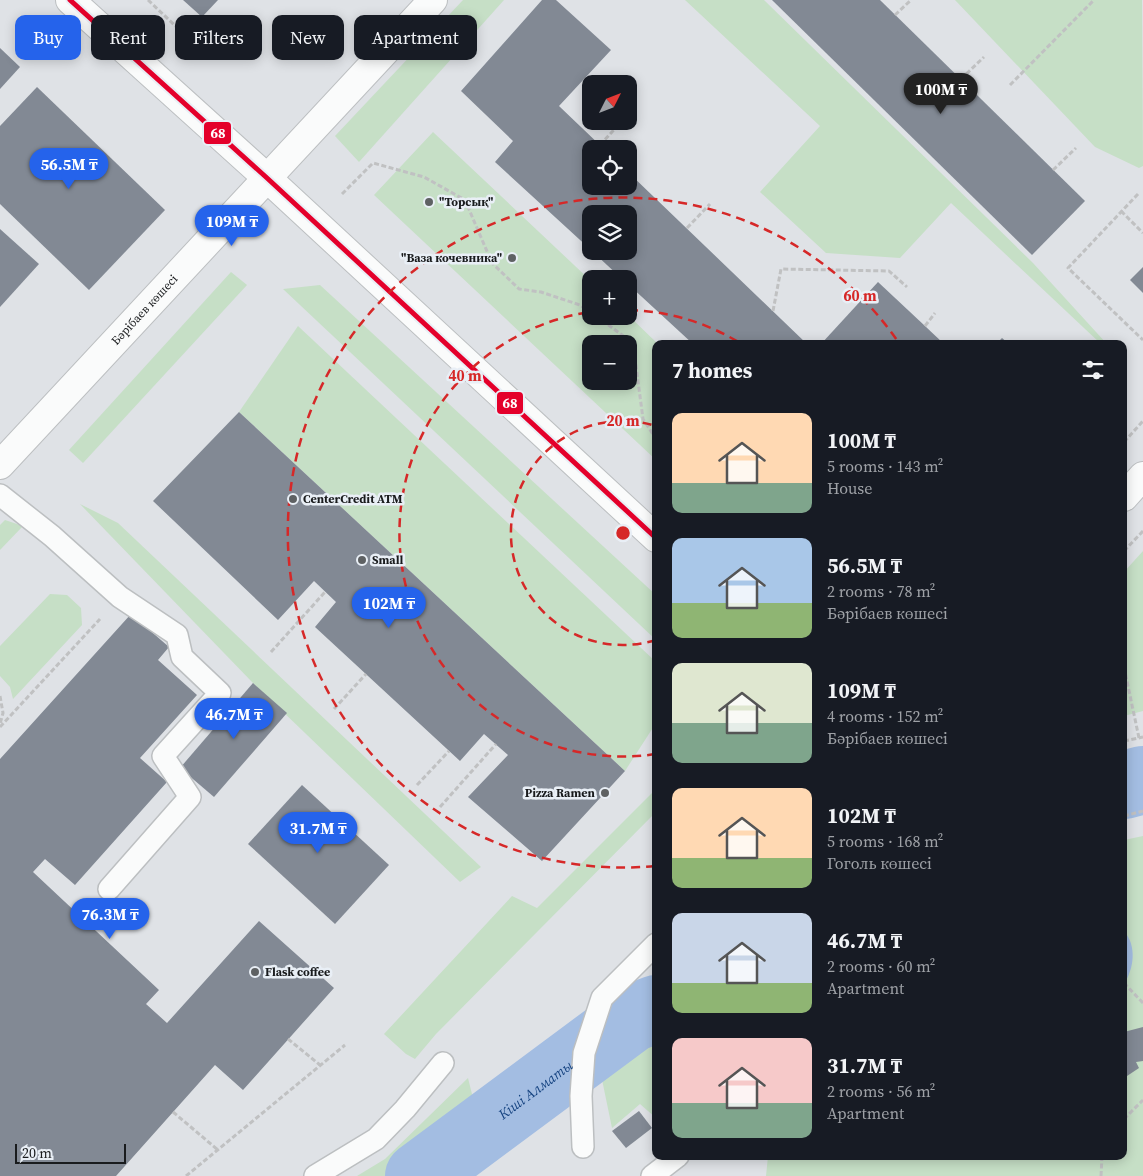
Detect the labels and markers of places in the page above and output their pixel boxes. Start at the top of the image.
pin: 100M ₸ [900,72,982,115]
pin: 56.5M ₸ [23,148,115,190]
place label: "Торсық" [439,194,493,210]
marker: "Торсық" [423,196,435,208]
pin: 109M ₸ [191,204,273,247]
place label: "Ваза кочевника" [401,250,502,266]
marker: "Ваза кочевника" [506,252,518,264]
place label: CenterCredit ATM [303,491,403,507]
marker: CenterCredit ATM [287,493,299,505]
centre of rings [614,524,632,542]
place label: Small [372,552,404,568]
marker: Small [356,554,368,566]
pin: 102M ₸ [348,586,430,629]
pin: 46.7M ₸ [188,698,280,740]
place label: Pizza Ramen [525,785,596,801]
marker: Pizza Ramen [599,787,611,799]
pin: 31.7M ₸ [272,812,364,854]
pin: 76.3M ₸ [64,898,156,940]
place label: Flask coffee [265,964,330,980]
marker: Flask coffee [249,966,261,978]

